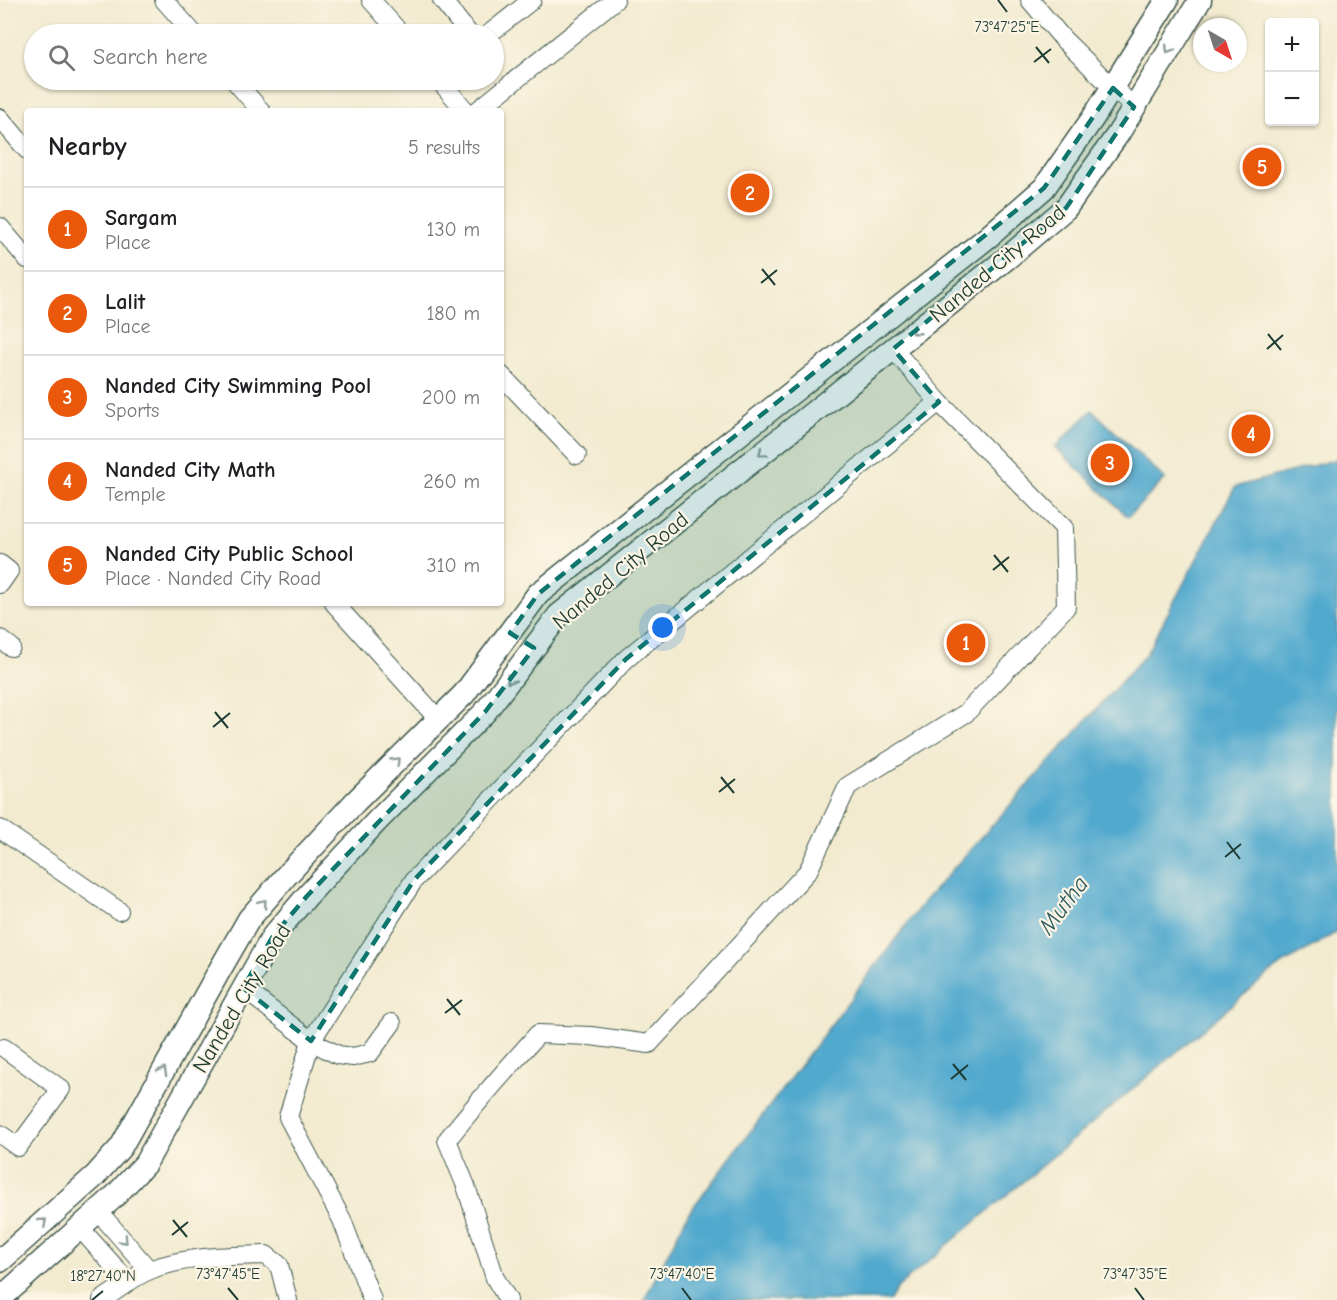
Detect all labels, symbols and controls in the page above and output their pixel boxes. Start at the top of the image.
text: 73°47'25"E [975,18,1039,36]
north arrow [1193,18,1247,72]
map controls [1265,18,1319,126]
button: + [1265,18,1319,72]
search box [24,24,504,90]
icon: search [45,41,78,74]
text: Search here [93,44,208,70]
one-way arrow [1165,44,1177,54]
button: − [1265,72,1319,126]
text: Nearby [48,132,127,162]
text: 5 results [408,136,480,159]
pin: 5 [1242,144,1282,190]
pin: 2 [730,170,770,216]
street label: Nanded City Road [924,199,1071,328]
text: Sargam [105,205,177,231]
text: 1 [64,218,71,241]
text: 130 m [427,218,480,241]
text: Place [105,231,151,254]
text: Lalit [105,289,145,315]
text: 2 [63,302,72,325]
text: 180 m [426,302,480,325]
text: Place [105,315,151,338]
one-way arrow [911,324,922,335]
text: Nanded City Swimming Pool [105,373,371,399]
text: 3 [63,386,72,409]
text: 200 m [422,386,480,409]
text: Sports [105,399,159,422]
pin: 4 [1232,412,1270,456]
pin: 3 [1090,440,1130,486]
one-way arrow [758,445,769,456]
text: Nanded City Math [105,457,276,483]
text: 4 [63,470,72,493]
text: 260 m [423,470,480,493]
text: Temple [105,483,165,506]
street label: Nanded City Road [547,506,694,635]
text: Nanded City Public School [105,541,354,567]
text: 5 [62,554,73,577]
text: 310 m [427,554,480,577]
text: Place · Nanded City Road [105,567,321,590]
your location [648,613,677,642]
pin: 1 [946,620,986,666]
one-way arrow [506,674,517,685]
one-way arrow [389,758,400,768]
water label: Mutha [1031,870,1094,940]
one-way arrow [256,900,267,910]
street label: Nanded City Road [187,919,297,1078]
one-way arrow [156,1067,168,1077]
one-way arrow [37,1218,47,1229]
one-way arrow [117,1234,128,1244]
text: 73°47'45"E [196,1265,260,1283]
text: 73°47'40"E [649,1265,715,1283]
text: 73°47'35"E [1103,1265,1167,1283]
text: 18°27'40"N [70,1267,136,1285]

